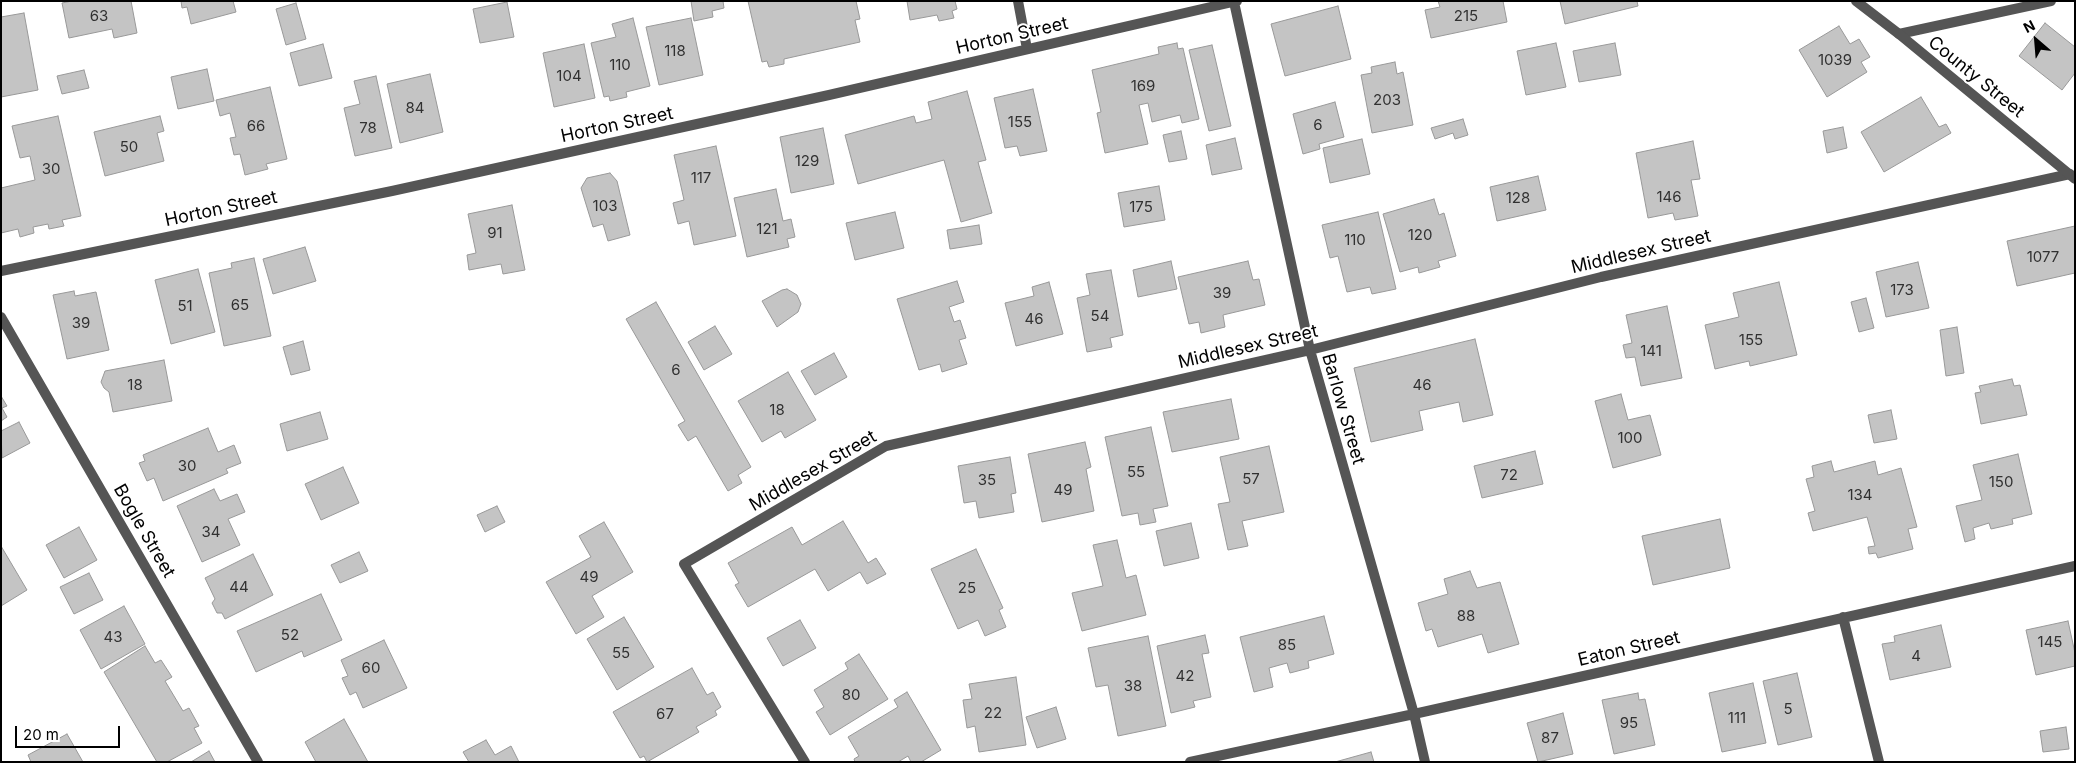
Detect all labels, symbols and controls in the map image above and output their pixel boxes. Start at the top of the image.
house number: 63 [90,7,108,25]
house number: 215 [1454,7,1478,25]
street label: Horton Street [954,13,1070,59]
north arrow [2011,15,2061,65]
text: N [2020,16,2038,36]
street label: County Street [1924,32,2028,122]
house number: 118 [664,42,686,60]
house number: 1039 [1818,51,1852,69]
house number: 110 [609,56,631,74]
house number: 104 [556,67,582,85]
house number: 169 [1131,77,1155,95]
house number: 203 [1373,91,1401,109]
house number: 84 [406,99,424,117]
street label: Horton Street [559,103,675,147]
house number: 155 [1008,113,1032,131]
house number: 6 [1313,116,1323,134]
house number: 66 [247,117,265,135]
house number: 78 [359,119,377,137]
house number: 50 [120,138,138,156]
house number: 129 [795,152,819,170]
house number: 30 [42,160,60,178]
house number: 117 [691,169,711,187]
street label: Horton Street [163,187,279,231]
house number: 146 [1656,188,1682,206]
house number: 128 [1506,189,1530,207]
house number: 103 [593,197,617,215]
house number: 175 [1129,198,1153,216]
house number: 121 [756,220,778,238]
house number: 91 [487,224,503,242]
street label: Middlesex Street [1569,225,1713,279]
house number: 120 [1408,226,1432,244]
house number: 110 [1344,231,1366,249]
house number: 1077 [2027,248,2059,266]
house number: 173 [1890,281,1914,299]
house number: 39 [1213,284,1231,302]
house number: 65 [231,296,249,314]
house number: 51 [177,297,193,315]
house number: 54 [1091,307,1109,325]
house number: 46 [1025,310,1043,328]
house number: 39 [72,314,90,332]
street label: Middlesex Street [1176,320,1320,374]
house number: 155 [1739,331,1763,349]
house number: 141 [1640,342,1662,360]
street label: Barlow Street [1317,351,1369,467]
house number: 6 [671,361,681,379]
house number: 18 [127,376,143,394]
house number: 46 [1413,376,1431,394]
house number: 18 [769,401,785,419]
street label: Middlesex Street [746,426,880,516]
house number: 100 [1617,429,1643,447]
house number: 30 [178,457,196,475]
house number: 55 [1127,463,1145,481]
house number: 72 [1500,466,1518,484]
house number: 57 [1242,470,1260,488]
house number: 35 [978,471,996,489]
house number: 150 [1989,473,2013,491]
street label: Bogle Street [109,480,179,582]
house number: 49 [1054,481,1072,499]
house number: 134 [1847,486,1873,504]
house number: 34 [202,523,220,541]
house number: 49 [580,568,598,586]
house number: 44 [229,578,249,596]
house number: 25 [958,579,976,597]
house number: 88 [1457,607,1475,625]
house number: 52 [281,626,299,644]
street label: Eaton Street [1576,627,1682,671]
house number: 43 [104,628,122,646]
house number: 145 [2038,633,2062,651]
house number: 85 [1278,636,1296,654]
house number: 55 [612,644,630,662]
house number: 4 [1911,647,1921,665]
house number: 60 [362,659,380,677]
house number: 42 [1176,667,1194,685]
house number: 38 [1124,677,1142,695]
house number: 80 [842,686,860,704]
house number: 5 [1783,700,1793,718]
house number: 22 [984,704,1002,722]
house number: 67 [656,705,674,723]
house number: 111 [1728,709,1746,727]
house number: 95 [1620,714,1638,732]
scale bar [18,716,122,748]
text: 20 m [23,725,59,744]
house number: 87 [1541,729,1559,747]

